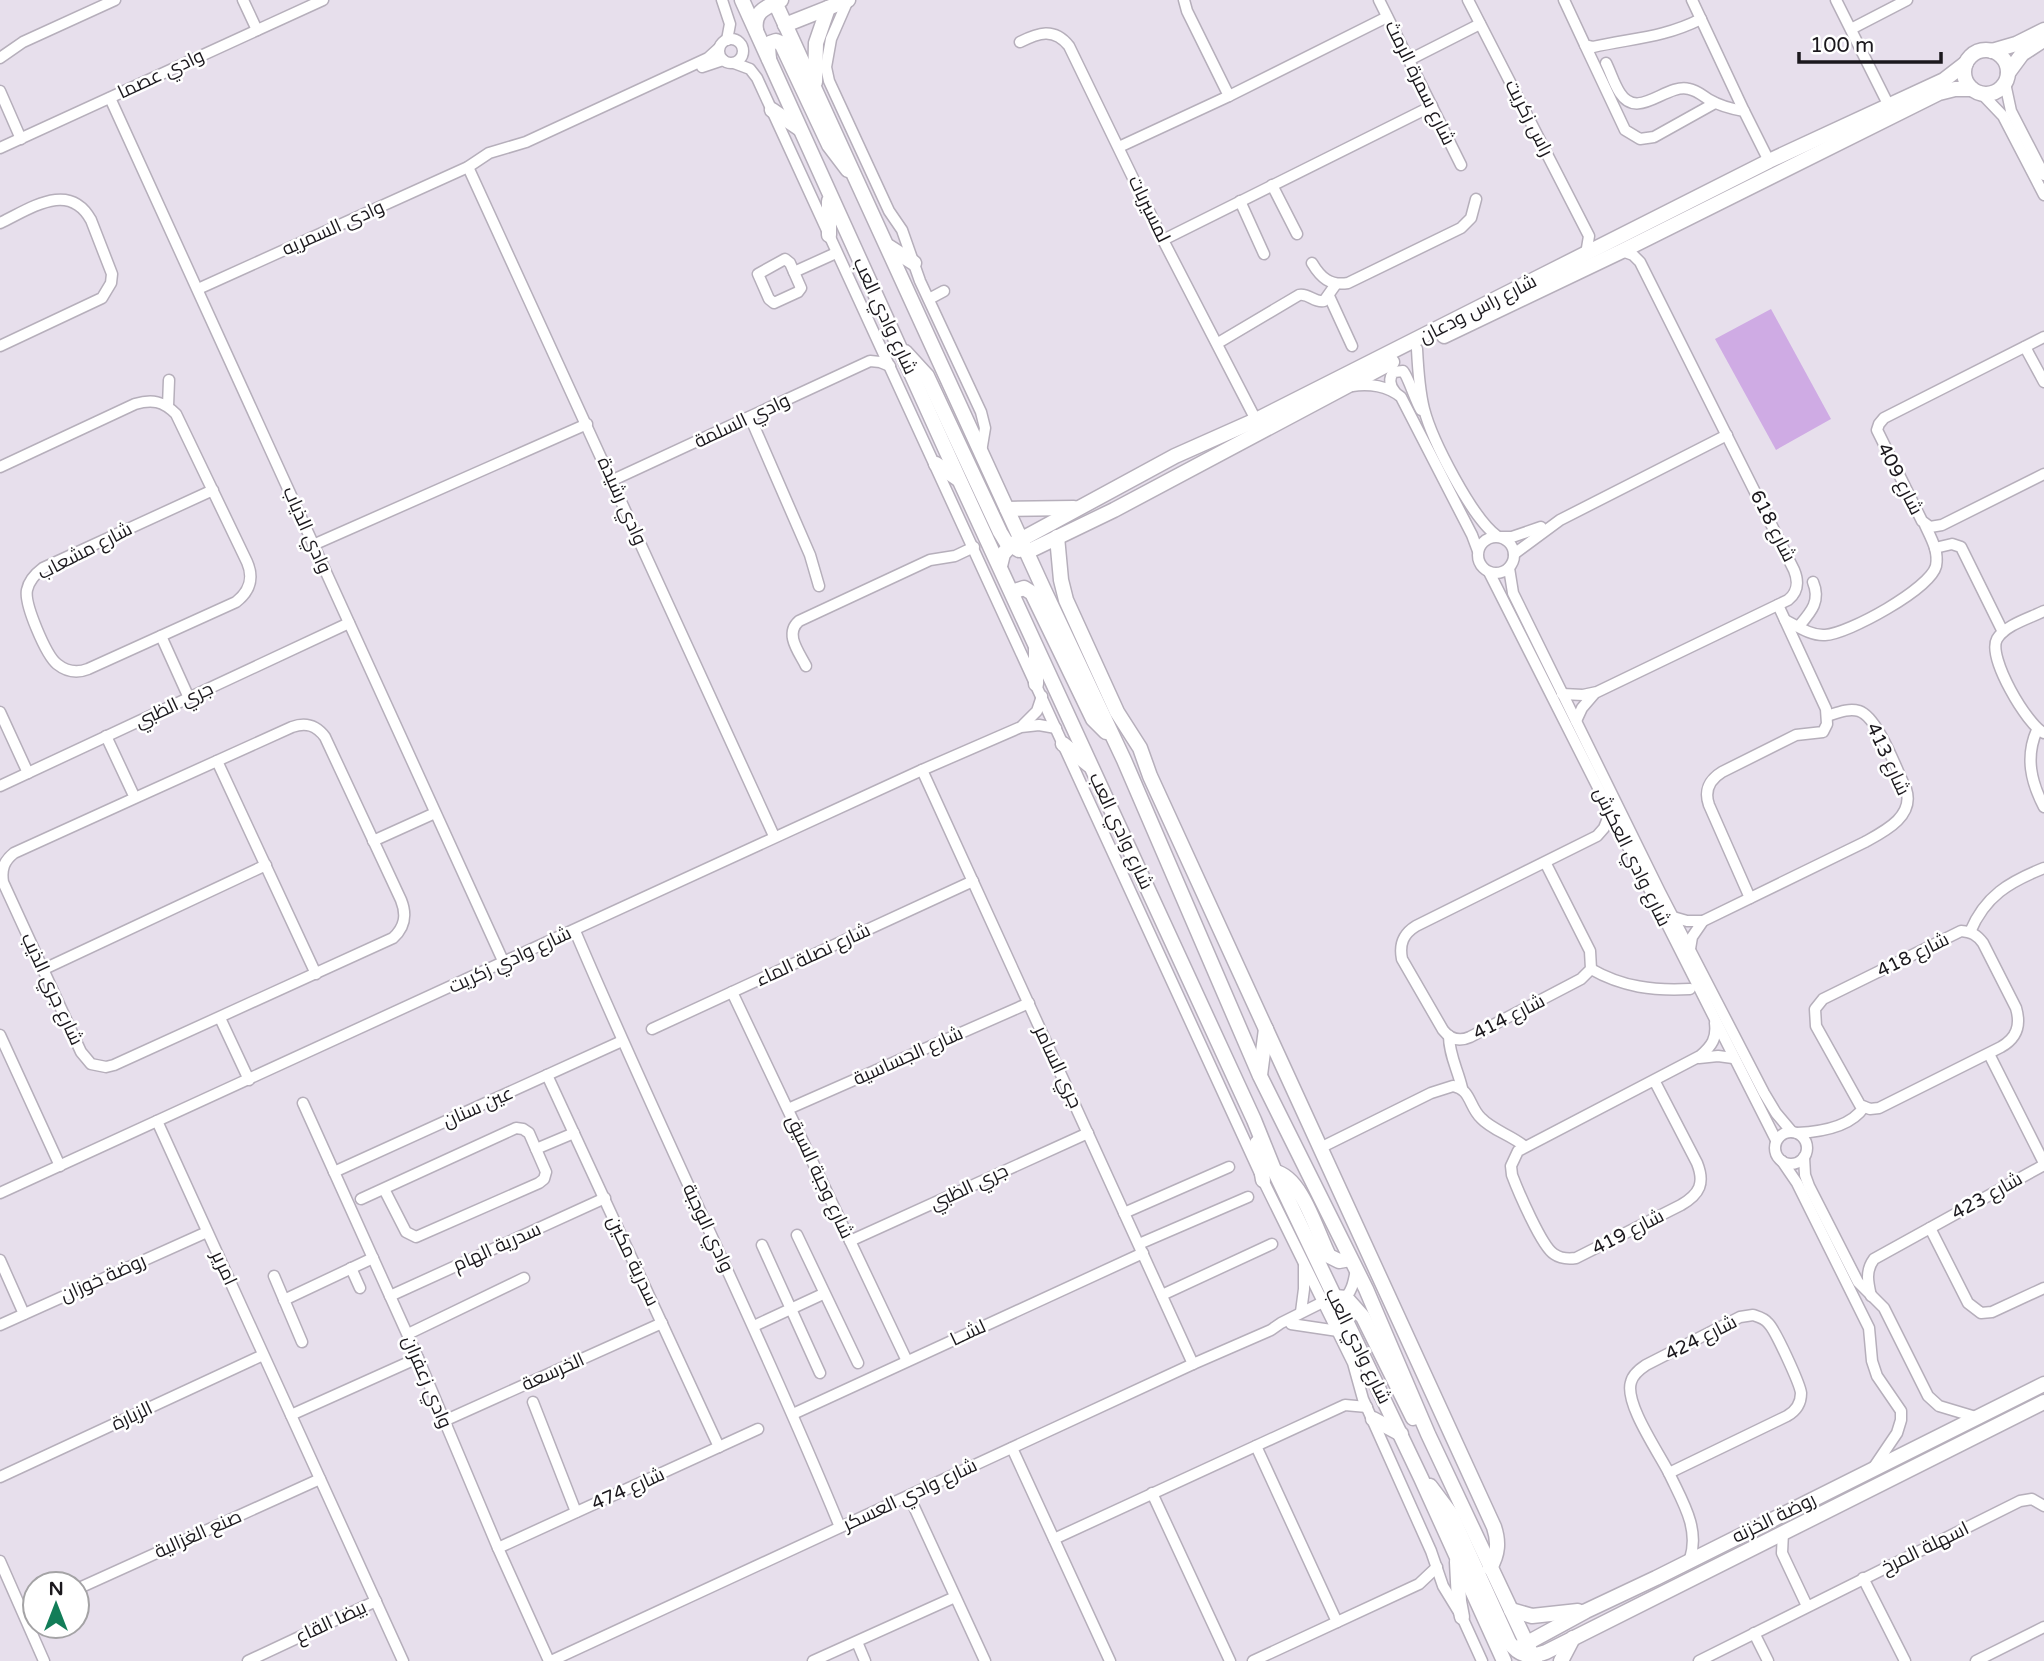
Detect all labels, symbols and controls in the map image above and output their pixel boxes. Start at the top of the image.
street label: شارع سمرة الرمث [1379,17,1460,150]
scale bar [1799,21,1941,65]
text: 100 m [1810,33,1874,58]
street label: وادي عصما [114,44,209,106]
street label: راس زكريت [1500,76,1558,160]
street label: لمسيربات [1123,172,1175,246]
street label: وادى السمريه [279,196,387,260]
street label: شارع وادي العب [846,254,922,379]
street label: شارع راس ودعان [1416,270,1541,350]
street label: وادي السلمة [691,389,795,455]
street label: شارع 409 [1871,439,1927,519]
street label: وادي رشيدة [590,454,651,550]
street label: وادي الذياب [275,483,336,578]
street label: شارع 618 [1744,486,1800,566]
street label: شارع مشعاب [34,518,137,586]
street label: جري الظبي [131,677,218,735]
street label: شارع 413 [1860,719,1914,800]
street label: شارع وادي العب [1082,769,1158,894]
street label: شارع وادي العكرش [1586,784,1675,931]
street label: شارع نصلة الماء [752,919,875,993]
street label: شارع وادي زكريت [445,922,576,1001]
street label: شارع 418 [1873,928,1954,984]
street label: شارع جري الذيب [14,929,88,1050]
street label: شارع 414 [1469,990,1549,1046]
street label: جري السامر [1026,1021,1087,1113]
street label: شارع الجساسية [850,1022,967,1092]
street label: عين سنان [439,1082,517,1132]
street label: شارع وجبة السيق [780,1112,858,1243]
street label: جري الظبي [926,1159,1013,1217]
street label: شارع 423 [1948,1168,2027,1226]
street label: وادي الوجبة [675,1180,738,1277]
street label: شارع 419 [1588,1205,1668,1261]
street label: سدرية مكين [603,1212,663,1310]
street label: سدرية الهام [450,1218,545,1278]
street label: امرير [206,1246,241,1289]
street label: روضة خوزان [57,1249,149,1307]
street label: شارع وادي العب [1318,1284,1396,1409]
street label: شارع 424 [1661,1311,1741,1367]
street label: لشــا [947,1315,989,1351]
street label: وادي زعفران [395,1332,456,1433]
street label: الخرسعة [518,1348,588,1396]
street label: الزبارة [108,1397,156,1435]
street label: شارع وادي العسكر [839,1454,982,1539]
street label: شارع 474 [588,1463,669,1517]
street label: روضة الخزنه [1729,1488,1819,1548]
street label: صنع الغزالية [151,1505,246,1565]
street label: اسهلة المرخ [1877,1517,1973,1581]
north arrow [21,1570,91,1640]
text: N [48,1578,64,1600]
street label: بيضا القاع [292,1596,371,1650]

